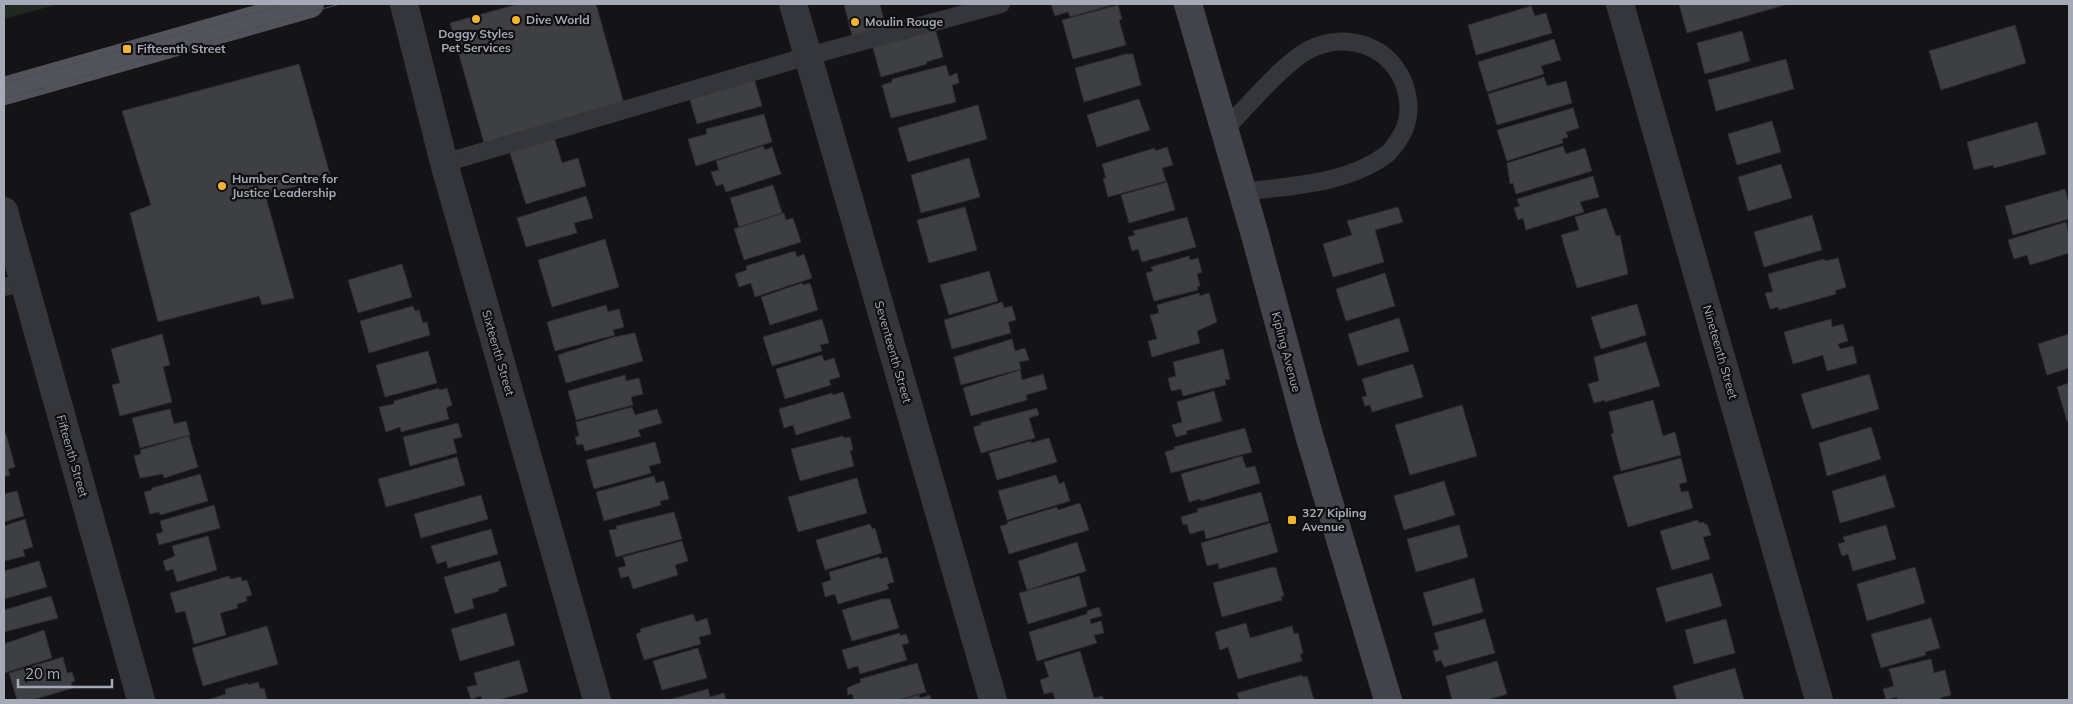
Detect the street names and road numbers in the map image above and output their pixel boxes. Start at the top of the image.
street label: Seventeenth Street [872,299,915,405]
street label: Nineteenth Street [1700,303,1741,401]
street label: Sixteenth Street [479,308,518,397]
street label: Kipling Avenue [1269,310,1304,394]
street label: Fifteenth Street [54,413,91,499]

